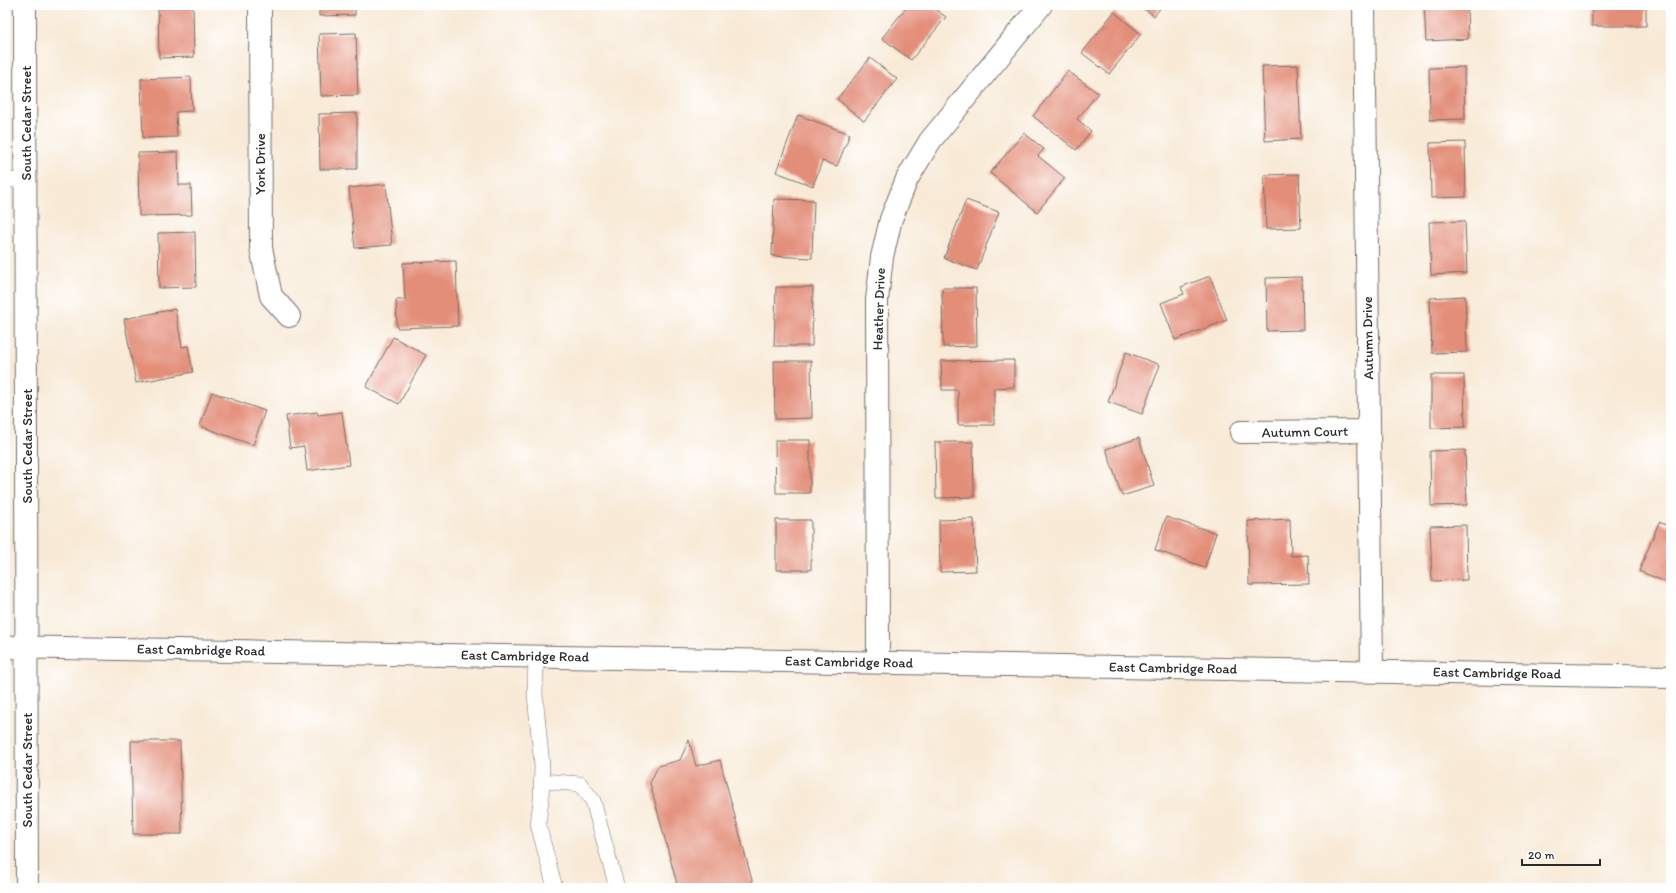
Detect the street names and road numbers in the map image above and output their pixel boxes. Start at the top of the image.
street label: South Cedar Street [18,66,35,180]
street label: York Drive [252,133,269,195]
street label: Heather Drive [869,267,889,351]
street label: Autumn Drive [1359,296,1377,380]
street label: South Cedar Street [19,389,36,503]
street label: Autumn Court [1262,423,1348,441]
street label: East Cambridge Road [137,640,266,660]
street label: East Cambridge Road [461,646,590,666]
street label: East Cambridge Road [785,652,914,672]
street label: East Cambridge Road [1109,658,1238,678]
street label: East Cambridge Road [1433,663,1562,683]
street label: South Cedar Street [19,713,36,827]

